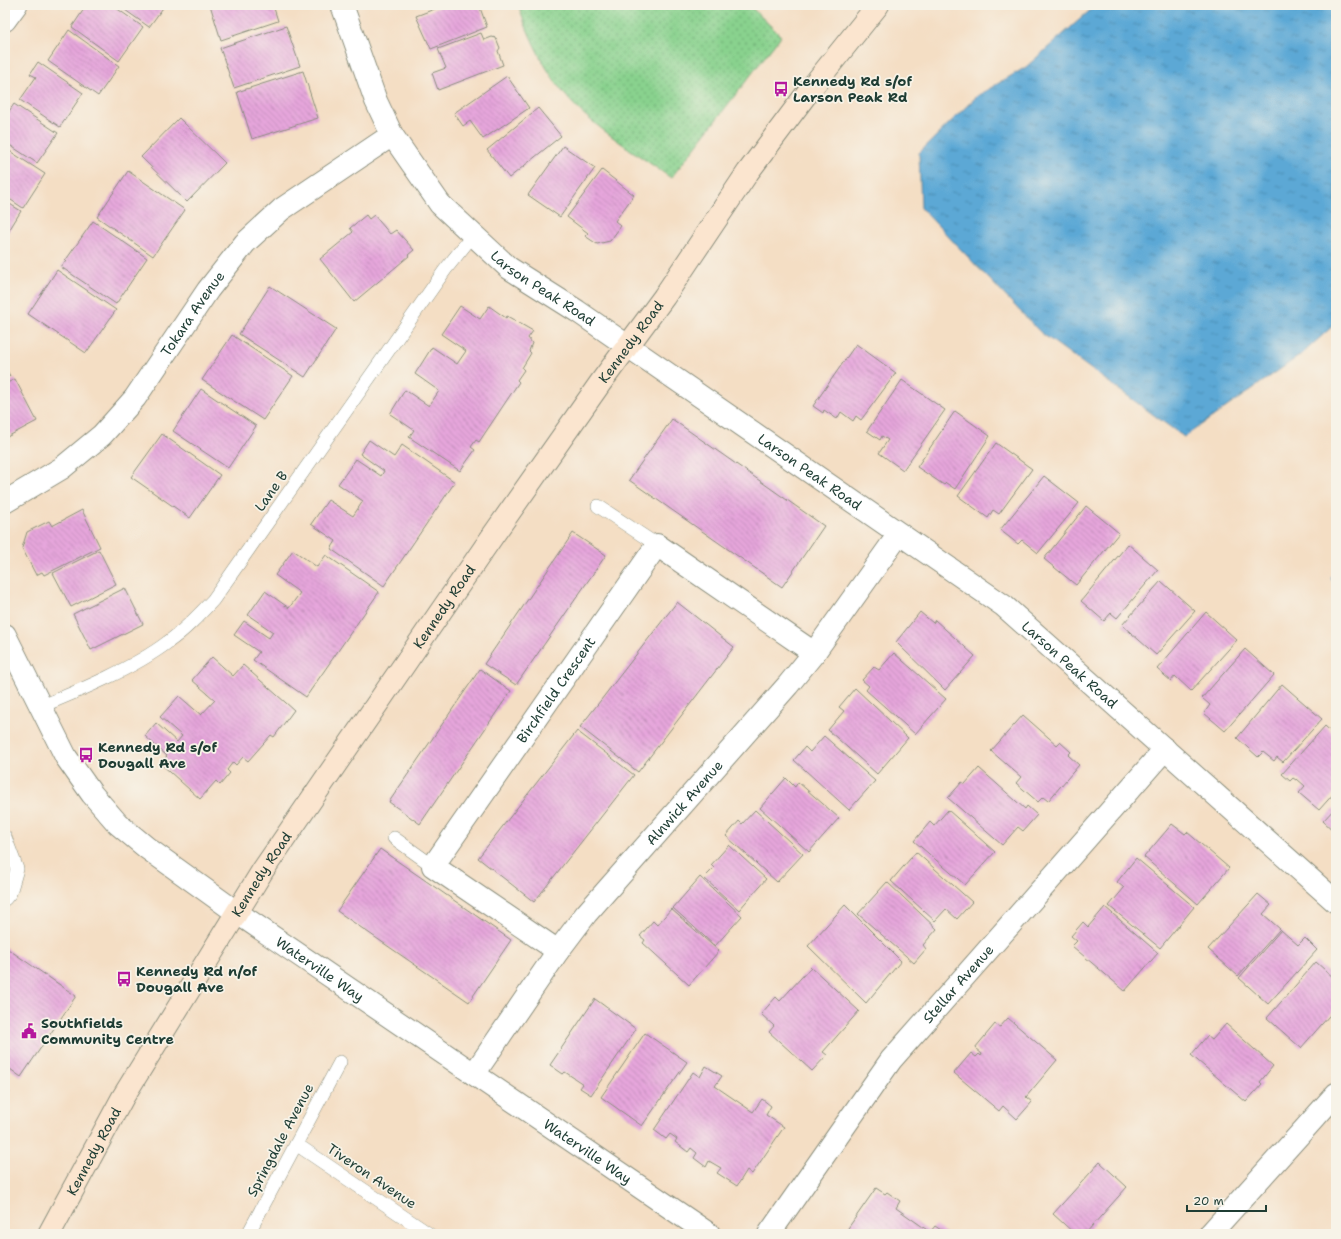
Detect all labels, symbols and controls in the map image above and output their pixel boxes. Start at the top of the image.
place label: Kennedy Rd s/of Larson Peak Rd [793,72,912,106]
bus stop icon: Kennedy Rd s/of Larson Peak Rd [772,80,790,98]
street label: Larson Peak Road [487,246,599,330]
street label: Tokara Avenue [157,267,229,360]
street label: Kennedy Road [594,297,667,387]
street label: Larson Peak Road [754,430,865,514]
street label: Lane B [251,467,291,515]
street label: Kennedy Road [409,561,479,652]
street label: Larson Peak Road [1018,617,1122,712]
street label: Birchfield Crescent [513,633,599,746]
place label: Kennedy Rd s/of Dougall Ave [98,738,217,772]
bus stop icon: Kennedy Rd s/of Dougall Ave [77,746,95,764]
street label: Alnwick Avenue [642,756,727,849]
street label: Kennedy Road [227,828,296,920]
street label: Waterville Way [272,933,368,1006]
street label: Stellar Avenue [919,941,998,1027]
place label: Kennedy Rd n/of Dougall Ave [136,962,257,996]
bus stop icon: Kennedy Rd n/of Dougall Ave [115,970,133,988]
place label: Southfields Community Centre [41,1014,174,1048]
public building icon: Southfields Community Centre [20,1022,38,1040]
street label: Springdale Avenue [243,1080,317,1200]
street label: Kennedy Road [62,1104,125,1199]
street label: Waterville Way [540,1115,635,1188]
street label: Tiveron Avenue [324,1139,420,1213]
scale bar [1187,1187,1266,1213]
text: 20 m [1193,1193,1224,1209]

